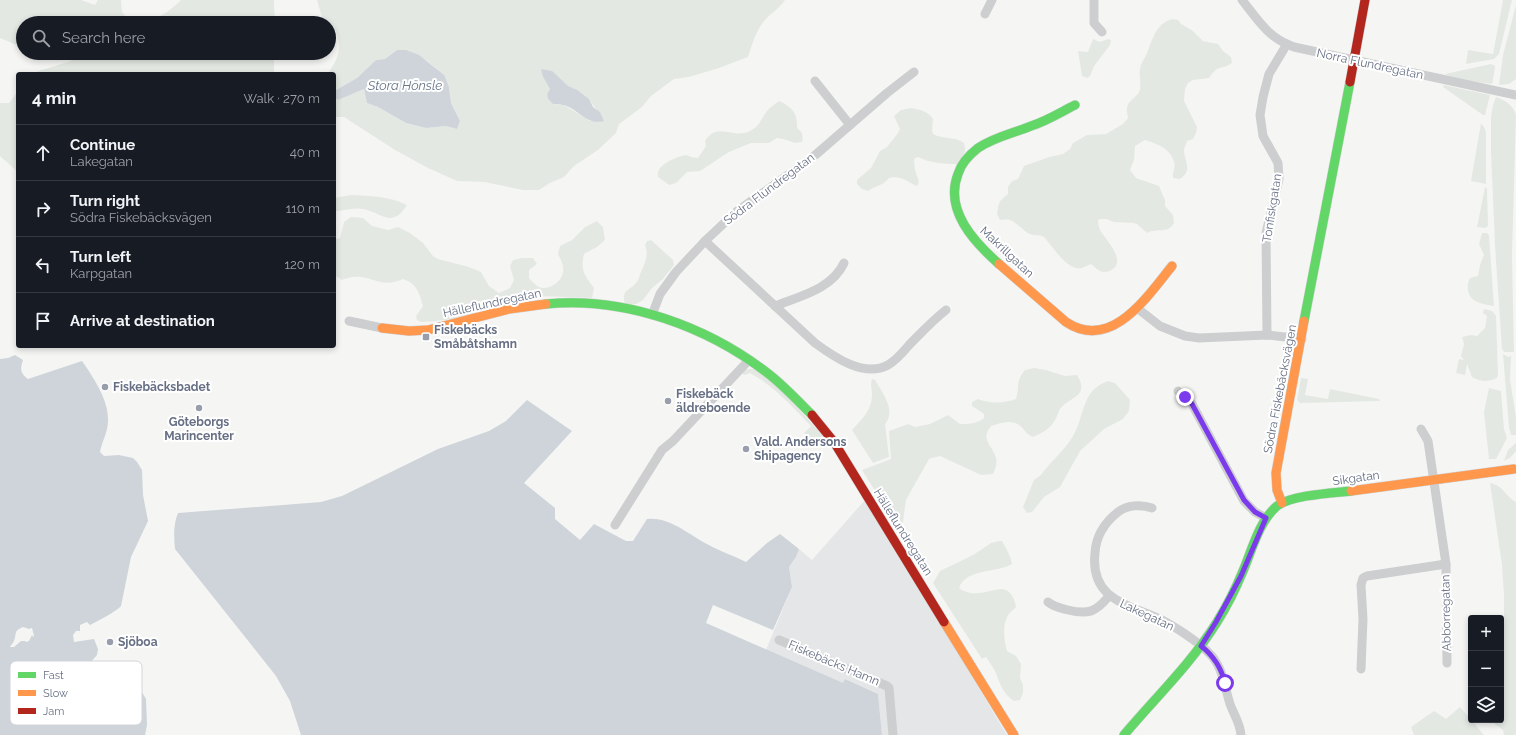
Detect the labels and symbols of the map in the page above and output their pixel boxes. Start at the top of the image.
street label: Norra Flundregatan [1315,46,1425,82]
water label: Stora Hönsle [367,78,442,93]
street label: Södra Flundregatan [721,150,817,228]
street label: Tonfiskgatan [1260,173,1284,243]
street label: Makrillgatan [977,224,1037,280]
street label: Hälleflundregatan [442,286,542,320]
place label: Fiskebäcks Småbåtshamn [434,323,517,351]
street label: Södra Fiskebäcksvägen [1261,323,1299,455]
marker: Fiskebäcks Småbåtshamn [421,332,431,342]
place label: Fiskebäcksbadet [113,380,211,394]
marker: Fiskebäcksbadet [100,382,110,392]
place label: Fiskebäck äldreboende [676,387,750,415]
route end [1176,388,1194,406]
marker: Fiskebäck äldreboende [663,396,673,406]
marker: Göteborgs Marincenter [194,403,204,413]
place label: Göteborgs Marincenter [164,415,234,443]
place label: Vald. Andersons Shipagency [754,435,846,463]
marker: Vald. Andersons Shipagency [741,444,751,454]
street label: Sikgatan [1332,468,1380,488]
street label: Hälleflundregatan [871,486,935,578]
street label: Abborregatan [1438,574,1454,652]
street label: Lakegatan [1118,596,1176,634]
place label: Sjöboa [118,635,158,649]
marker: Sjöboa [105,637,115,647]
street label: Fiskebäcks Hamn [786,637,882,689]
legend [10,661,142,725]
text: Fast [43,669,64,682]
route start [1216,674,1234,692]
text: Slow [43,687,68,700]
text: Jam [43,705,64,718]

